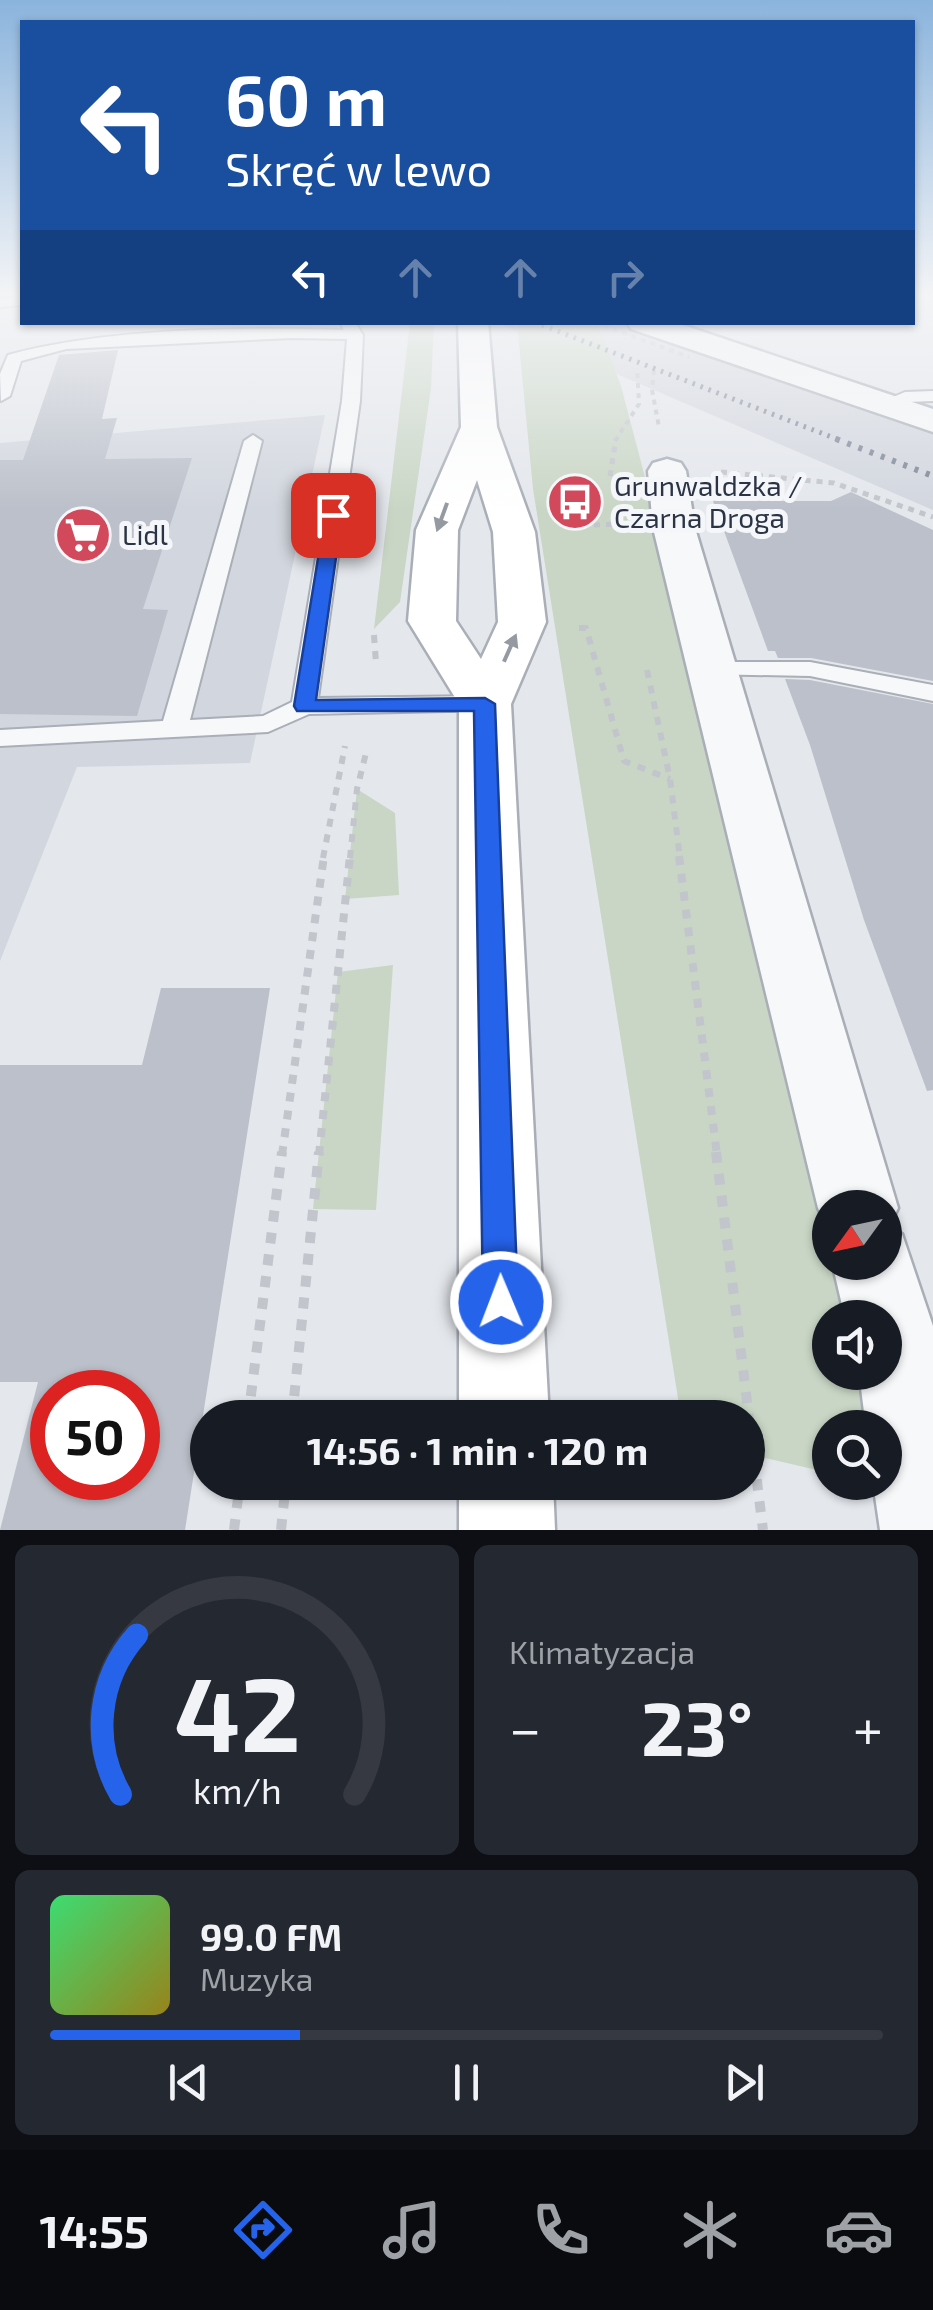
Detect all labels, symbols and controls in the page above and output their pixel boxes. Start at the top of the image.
text: 60 m [225,56,387,140]
icon: left [60,60,190,190]
text: Skręć w lewo [225,141,492,195]
icon: left [283,250,338,305]
icon: ahead [388,250,443,305]
icon: ahead [493,250,548,305]
icon: right [598,250,653,305]
place label: Grunwaldzka / Czarna Droga [614,468,802,534]
bus stop icon: Grunwaldzka / Czarna Droga [545,472,605,532]
pin [291,473,376,558]
icon: arrive [306,488,361,543]
one-way arrow [434,503,450,533]
supermarket icon: Lidl [53,505,113,565]
place label: Lidl [122,517,168,551]
one-way arrow [502,633,519,662]
north arrow [812,1190,902,1280]
map controls [812,1190,902,1500]
position arrow [449,1250,553,1354]
button: sound [812,1300,902,1390]
speed limit sign: 50 [30,1370,160,1500]
button: search [812,1410,902,1500]
text: 14:56 · 1 min · 120 m [307,1427,648,1473]
text: Klimatyzacja [509,1632,695,1670]
text: 42 [174,1648,300,1773]
text: 23° [641,1681,753,1771]
text: − [509,1694,541,1760]
text: + [853,1694,883,1760]
text: km/h [193,1768,281,1811]
text: 99.0 FM [200,1913,342,1959]
text: Muzyka [200,1959,313,1997]
icon: previous [161,2055,216,2110]
icon: pause [439,2055,494,2110]
icon: next [717,2055,772,2110]
icon: directions [228,2195,298,2265]
icon: music [377,2195,447,2265]
icon: phone [526,2195,596,2265]
icon: climate [675,2195,745,2265]
icon: car [824,2195,894,2265]
text: 14:55 [39,2203,149,2257]

